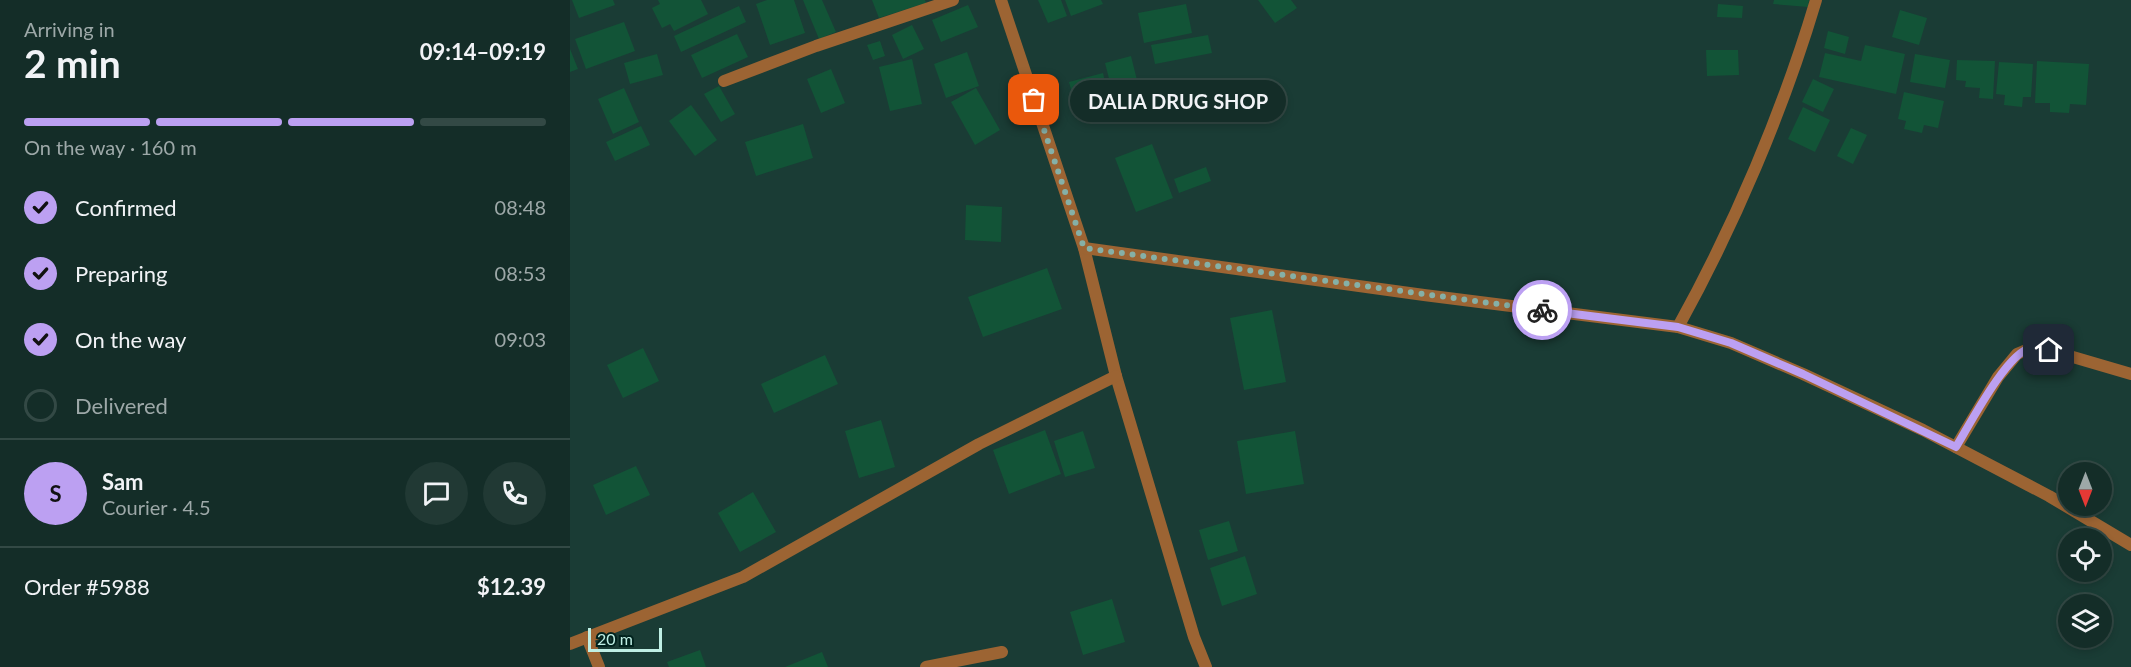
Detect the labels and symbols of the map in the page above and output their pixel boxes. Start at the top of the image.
pin [1008,74,1059,125]
callout: DALIA DRUG SHOP [1070,79,1286,121]
courier [1512,280,1572,340]
pin [2023,324,2074,375]
north arrow [2058,462,2112,516]
scale bar [588,625,662,652]

